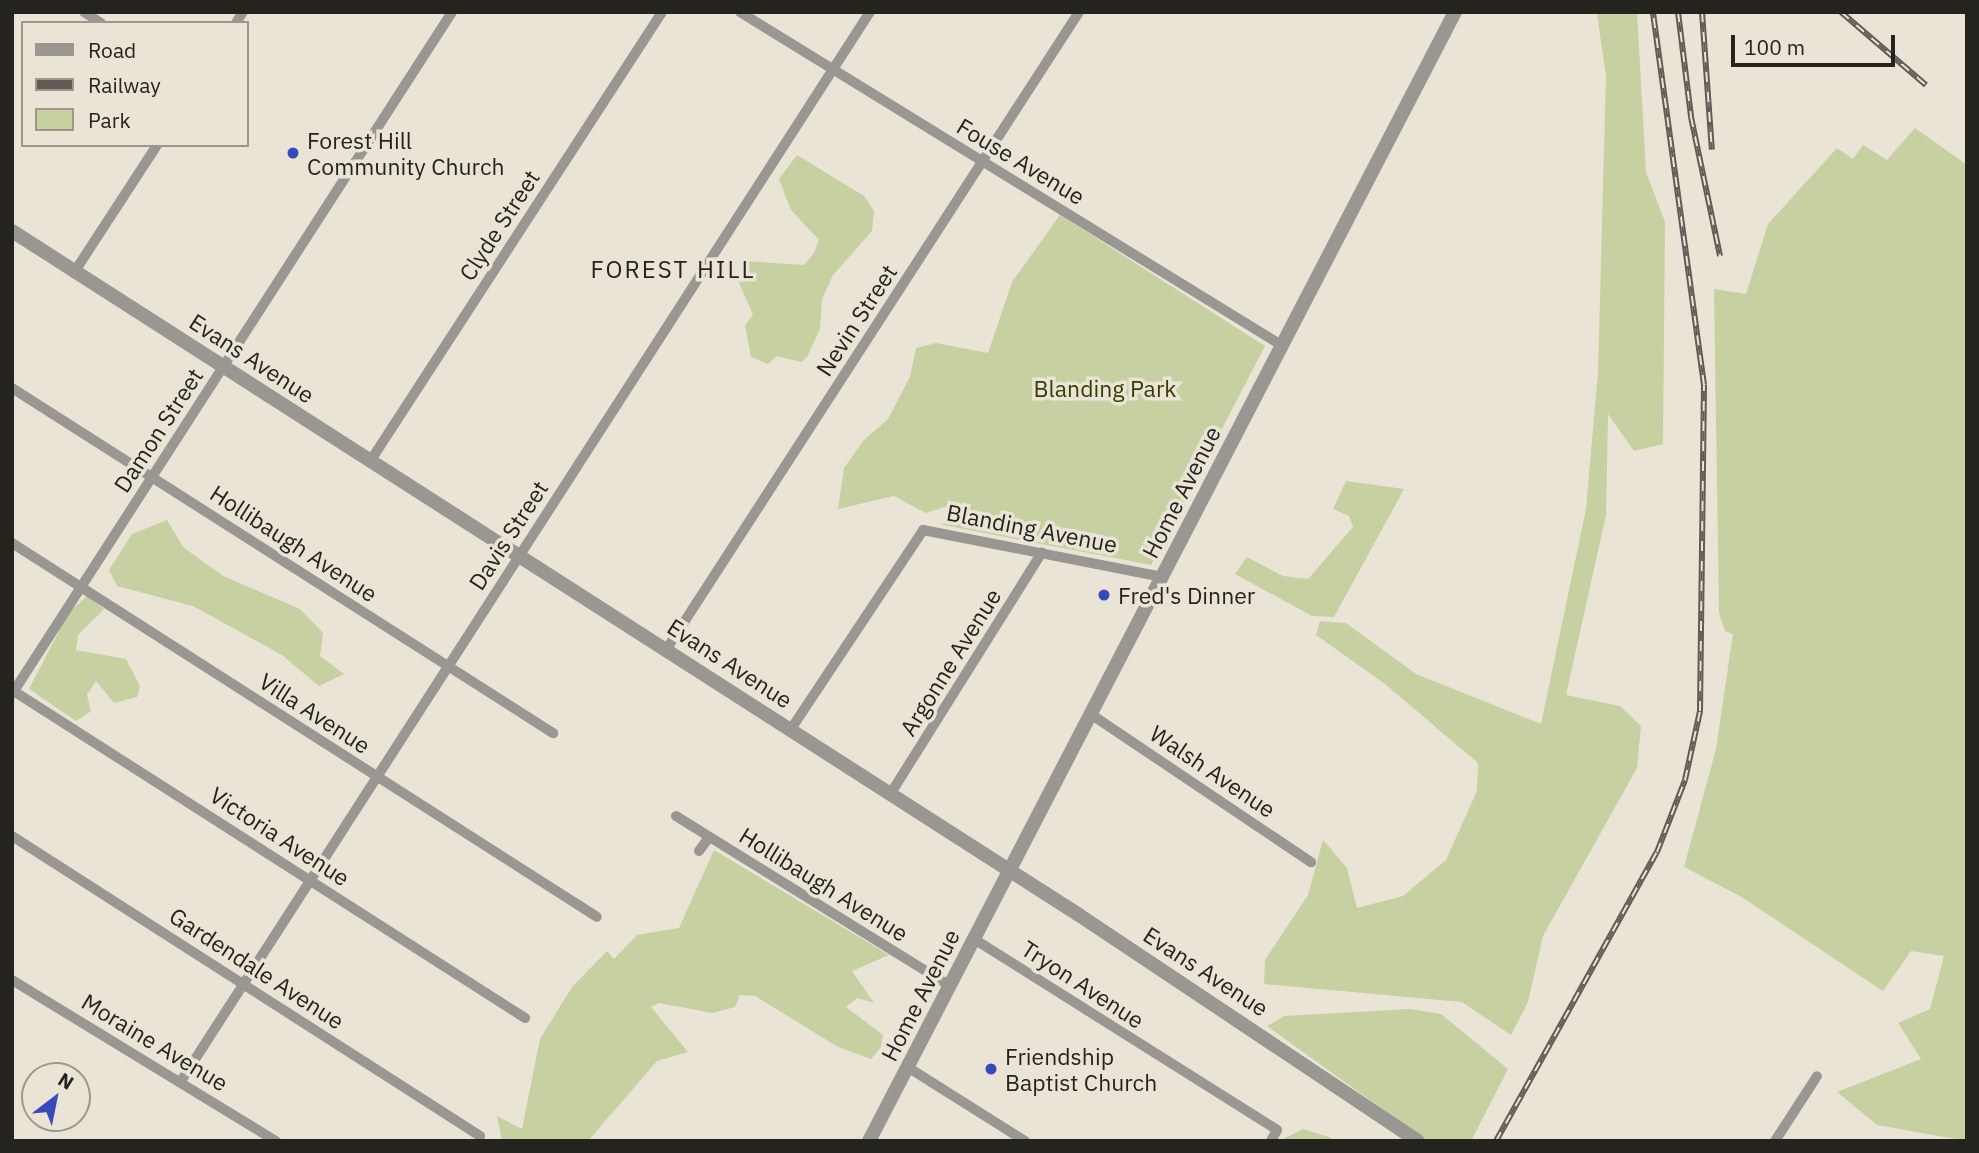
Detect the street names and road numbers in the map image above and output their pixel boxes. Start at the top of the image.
street label: Fouse Avenue [952,112,1090,210]
street label: Clyde Street [453,165,545,285]
street label: Nevin Street [810,259,902,381]
street label: Evans Avenue [184,307,320,409]
street label: Damon Street [108,363,208,497]
street label: Home Avenue [1136,422,1226,562]
street label: Davis Street [463,475,553,595]
street label: Hollibaugh Avenue [205,479,383,607]
street label: Blanding Avenue [944,498,1120,558]
street label: Argonne Avenue [894,583,1006,741]
street label: Evans Avenue [662,612,798,714]
street label: Villa Avenue [254,667,376,759]
street label: Walsh Avenue [1145,719,1281,823]
street label: Victoria Avenue [205,781,355,891]
street label: Hollibaugh Avenue [735,821,913,947]
street label: Gardendale Avenue [165,901,349,1035]
street label: Evans Avenue [1138,920,1274,1022]
street label: Home Avenue [875,925,965,1065]
street label: Tryon Avenue [1017,934,1149,1034]
street label: Moraine Avenue [77,987,233,1097]

